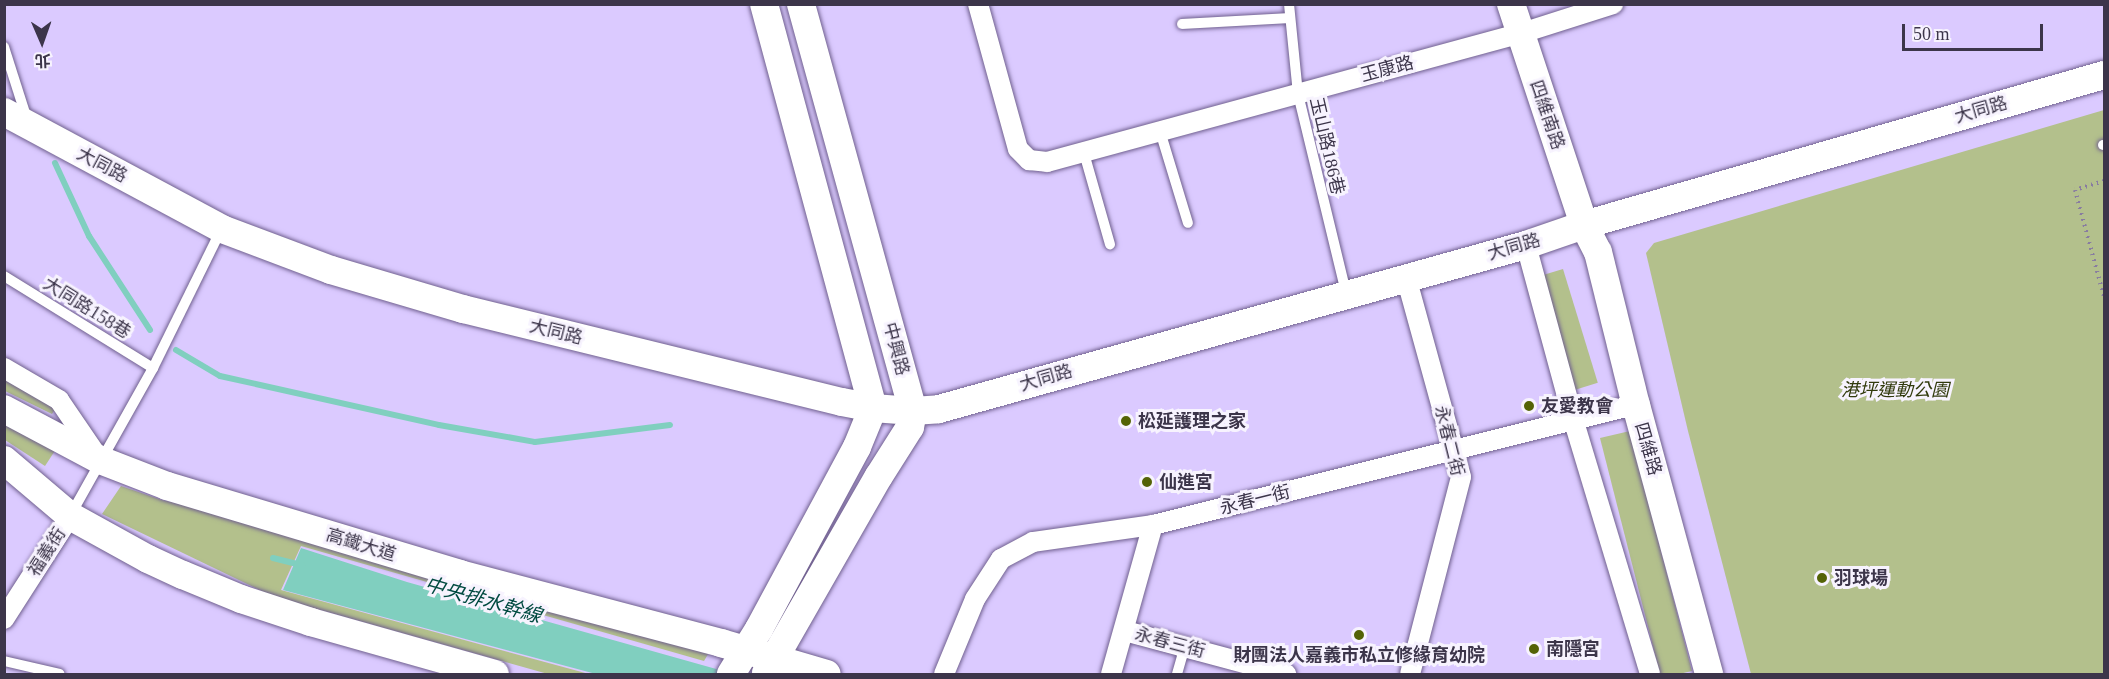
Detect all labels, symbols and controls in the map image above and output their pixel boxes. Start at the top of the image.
north arrow [12,12,72,72]
scale bar [1905,12,2046,50]
text: 50 m [1913,24,1950,44]
text: 北 [34,52,51,69]
street label: 玉康路 [1358,52,1416,86]
street label: 四維南路 [1525,77,1569,153]
street label: 大同路 [1952,92,2010,128]
street label: 玉山路186巷 [1305,95,1349,197]
street label: 大同路 [73,143,131,187]
street label: 大同路 [1485,229,1543,265]
street label: 大同路158巷 [39,273,135,343]
street label: 大同路 [527,315,585,349]
street label: 中興路 [879,320,913,378]
street label: 大同路 [1017,360,1075,396]
park label: 港坪運動公園 [1841,379,1949,401]
place label: 友愛教會 [1541,395,1613,417]
marker: 友愛教會 [1522,399,1536,413]
street label: 永春二街 [1430,403,1468,479]
place label: 松延護理之家 [1138,410,1246,432]
marker: 松延護理之家 [1119,414,1133,428]
street label: 四維路 [1630,420,1666,478]
place label: 仙進宮 [1159,471,1213,493]
marker: 仙進宮 [1140,475,1154,489]
street label: 永春一街 [1217,481,1293,519]
street label: 福義街 [23,523,71,581]
street label: 高鐵大道 [323,524,399,566]
place label: 羽球場 [1834,567,1888,589]
marker: 羽球場 [1815,571,1829,585]
water label: 中央排水幹線 [422,572,544,628]
street label: 永春三街 [1132,623,1208,663]
marker: 財團法人嘉義市私立修緣育幼院 [1352,628,1366,642]
place label: 南隱宮 [1546,638,1600,660]
marker: 南隱宮 [1527,642,1541,656]
place label: 財團法人嘉義市私立修緣育幼院 [1233,644,1485,666]

